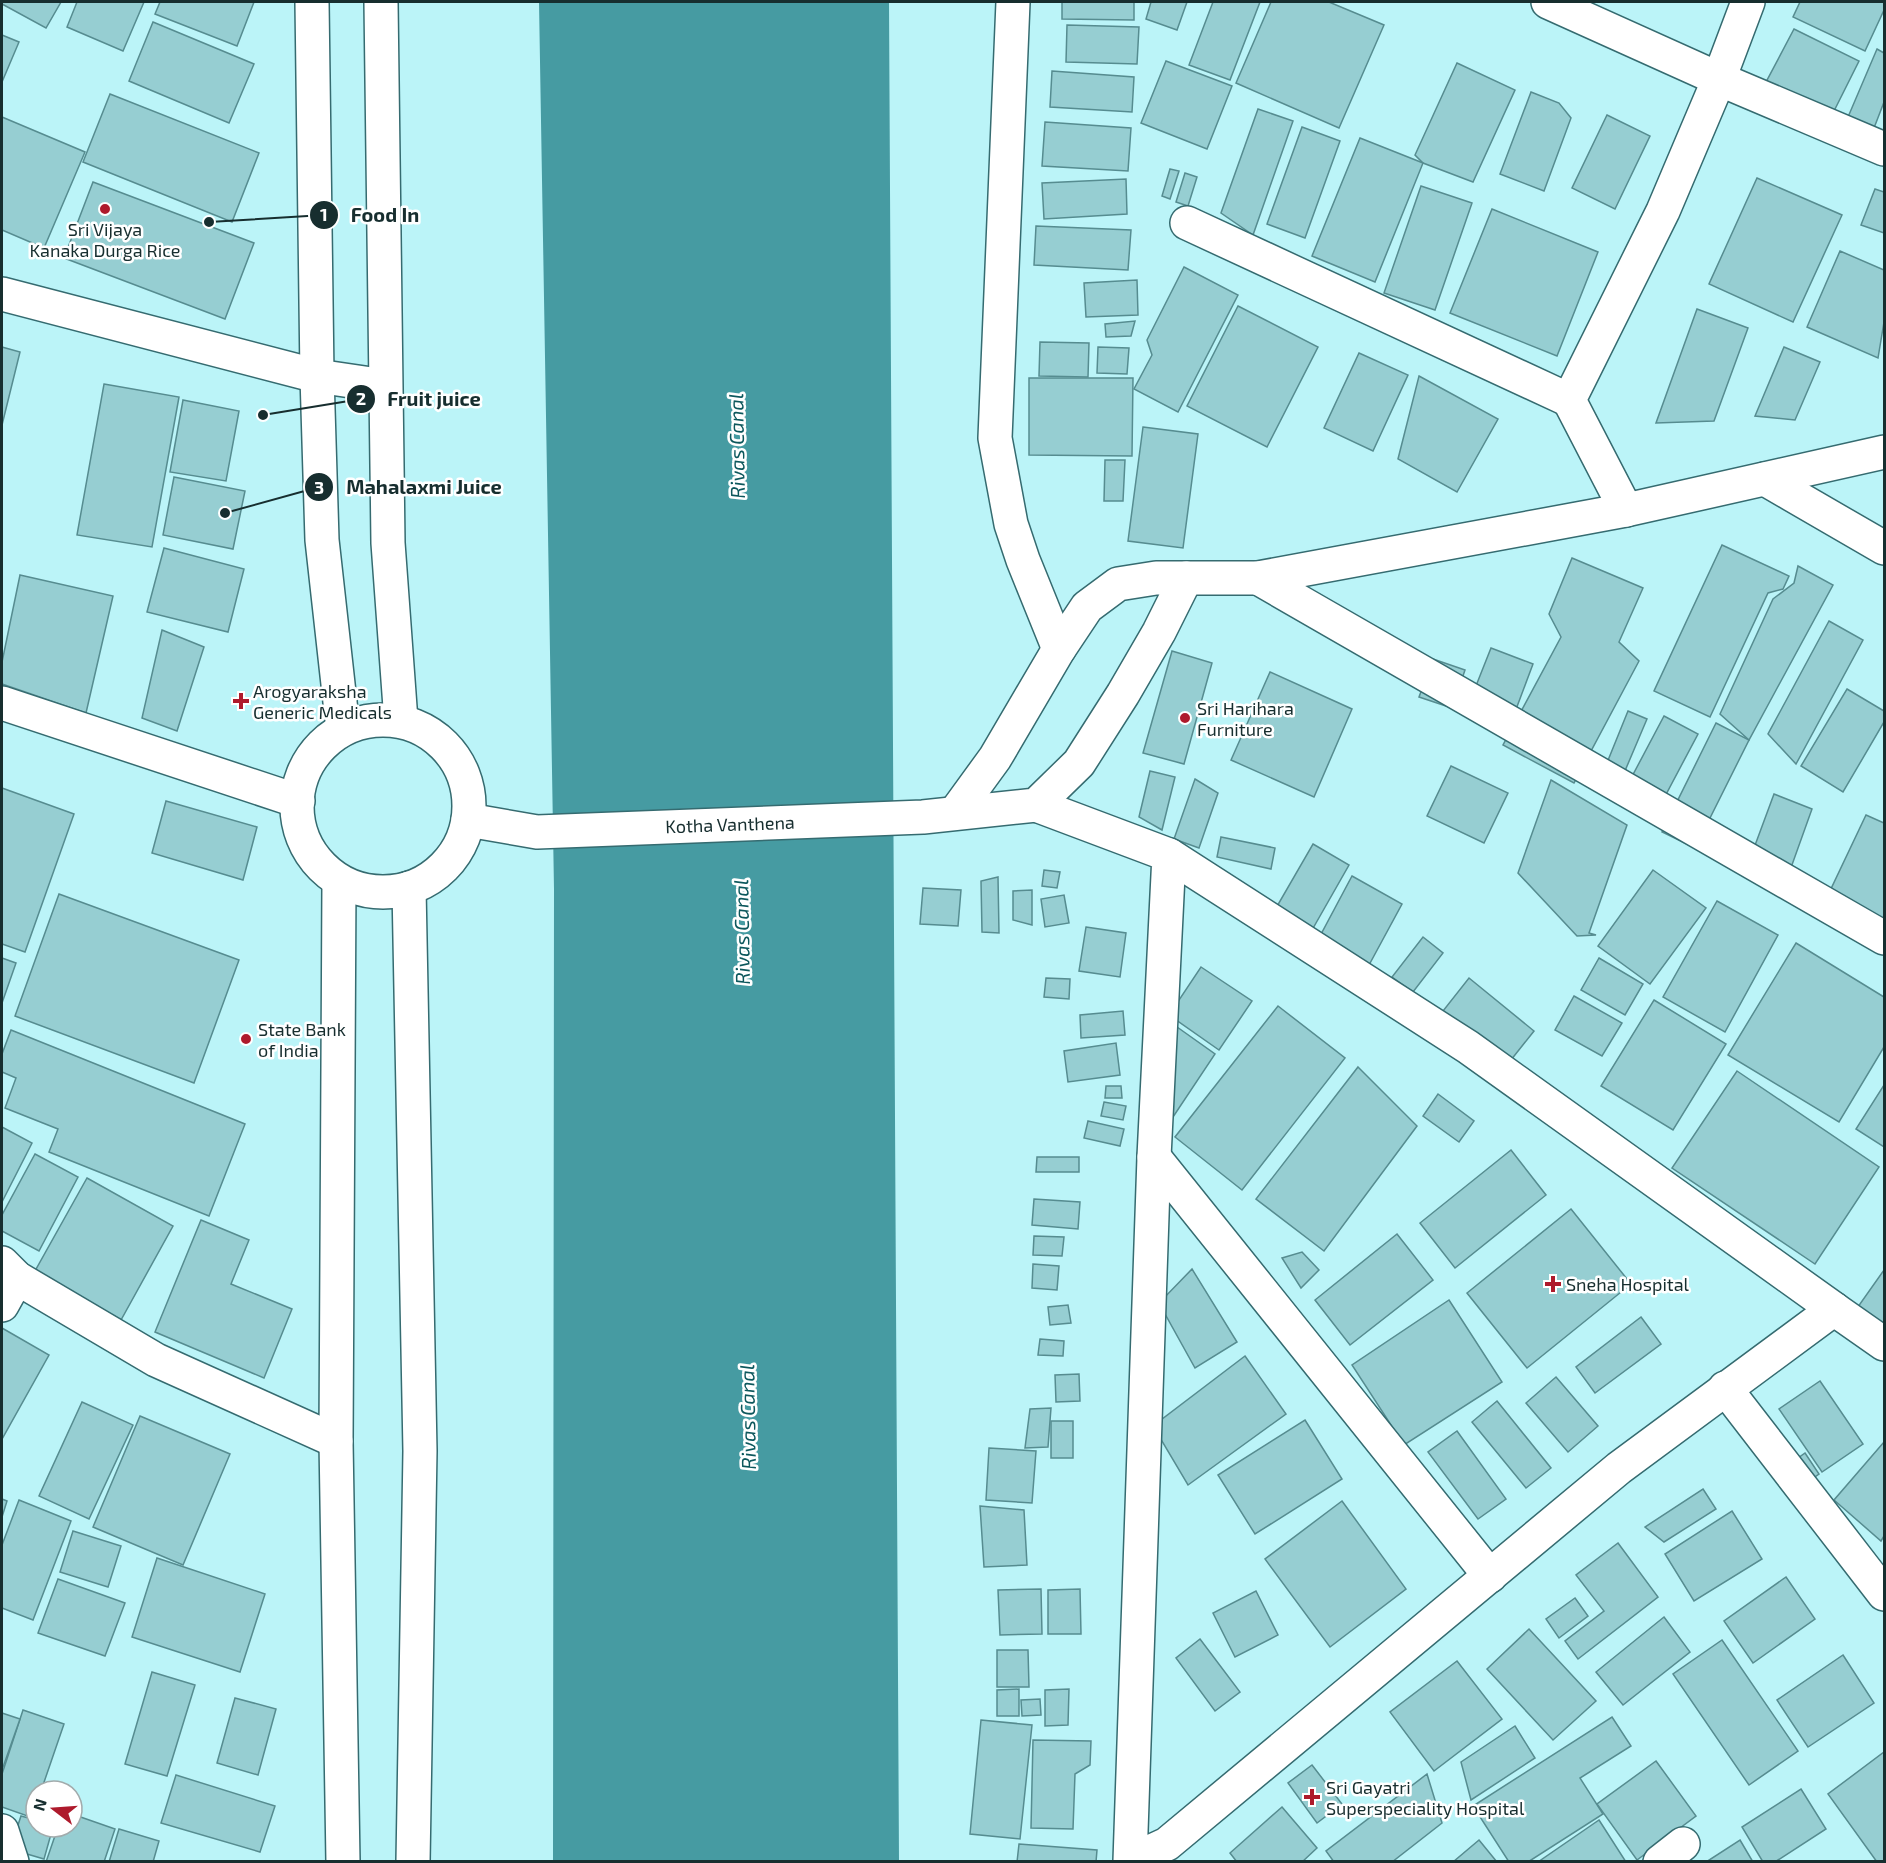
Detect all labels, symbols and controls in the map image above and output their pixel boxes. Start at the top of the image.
callout: Food In [309,196,431,234]
marker: Sri Vijaya Kanaka Durga Rice [98,202,112,216]
text: Food In [351,202,419,226]
text: 1 [320,203,328,225]
place label: Sri Vijaya Kanaka Durga Rice [29,218,181,261]
callout: Fruit juice [346,380,493,418]
text: Fruit juice [387,386,481,410]
text: 2 [356,387,366,409]
water label: Rivas Canal [723,393,749,499]
callout: Mahalaxmi Juice [304,468,514,506]
text: Mahalaxmi Juice [346,474,502,498]
text: 3 [314,476,324,498]
place label: Arogyaraksha Generic Medicals [253,680,392,723]
marker: Arogyaraksha Generic Medicals [234,694,248,708]
place label: Sri Harihara Furniture [1197,697,1294,740]
marker: Sri Harihara Furniture [1178,711,1192,725]
street label: Kotha Vanthena [665,811,795,837]
water label: Rivas Canal [728,879,754,985]
place label: State Bank of India [258,1018,346,1061]
marker: State Bank of India [239,1032,253,1046]
place label: Sneha Hospital [1566,1273,1690,1295]
marker: Sneha Hospital [1544,1275,1562,1293]
water label: Rivas Canal [734,1364,760,1470]
place label: Sri Gayatri Superspeciality Hospital [1326,1776,1525,1819]
north arrow [24,1779,84,1839]
marker: Sri Gayatri Superspeciality Hospital [1303,1788,1321,1806]
text: N [28,1796,50,1813]

